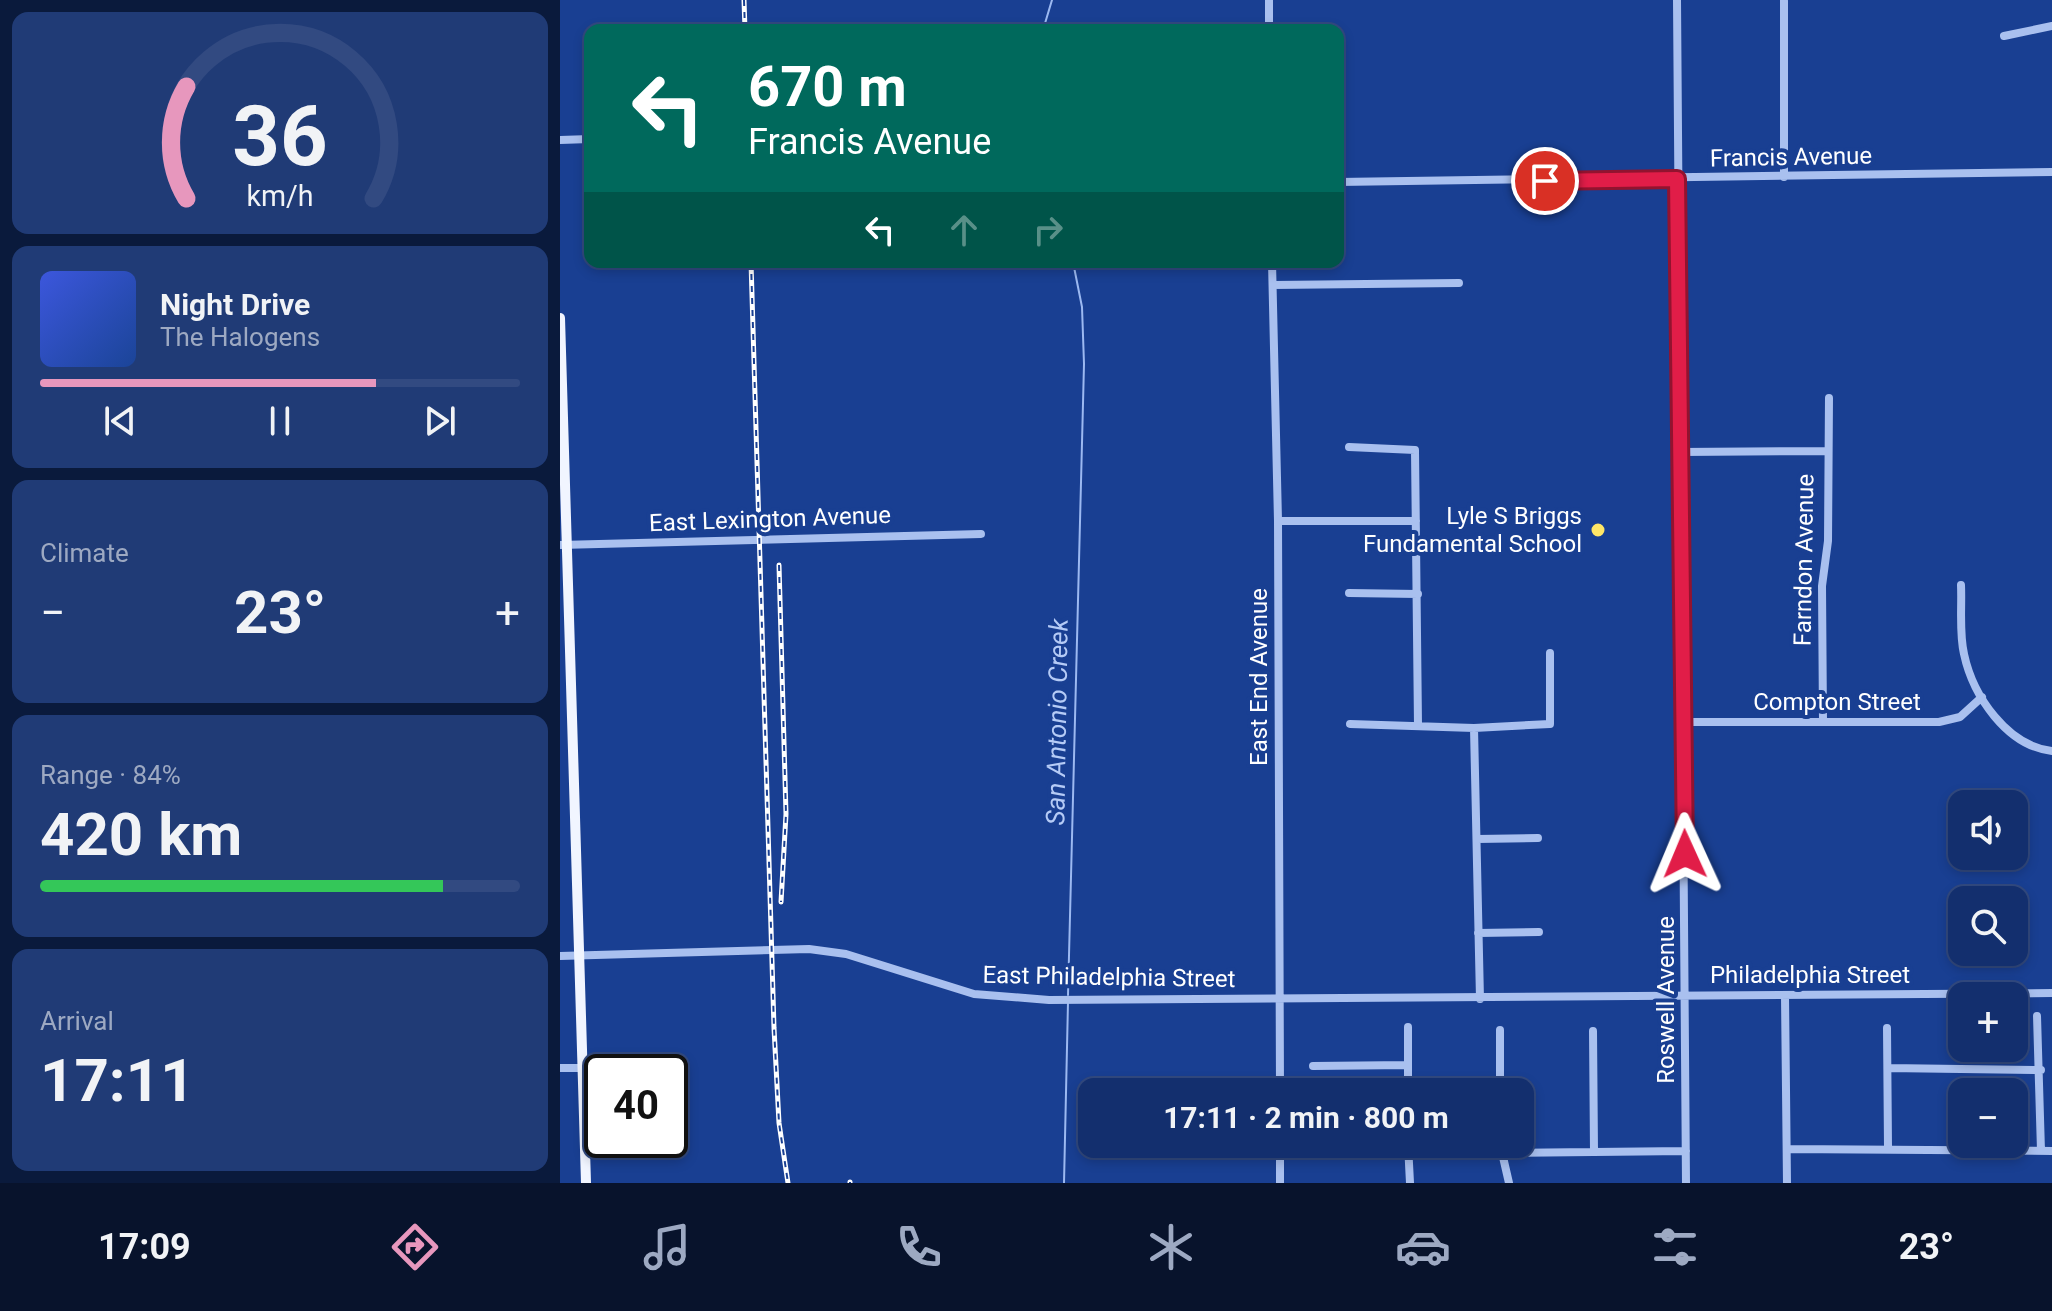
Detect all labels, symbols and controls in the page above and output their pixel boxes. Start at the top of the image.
text: 670 m [748,54,907,120]
icon: left [616,56,720,160]
text: 36 [232,88,328,185]
text: Francis Avenue [748,121,991,163]
street label: Francis Avenue [1710,142,1872,172]
pin [1511,147,1579,215]
icon: arrive [1523,159,1567,203]
text: km/h [246,179,314,213]
icon: left [858,208,902,252]
icon: ahead [942,208,986,252]
icon: right [1026,208,1070,252]
text: Night Drive [160,287,310,322]
text: The Halogens [160,322,320,352]
icon: previous [98,399,142,443]
icon: pause [258,399,302,443]
icon: next [418,399,462,443]
street label: Farndon Avenue [1788,474,1820,646]
street label: East Lexington Avenue [649,501,891,537]
place label: Lyle S Briggs Fundamental School [1363,502,1582,558]
marker: Lyle S Briggs Fundamental School [1589,521,1607,539]
text: Climate [40,538,129,568]
text: 23° [234,577,326,648]
text: − [40,587,65,639]
text: + [495,587,520,639]
street label: East End Avenue [1245,588,1273,766]
water label: San Antonio Creek [1040,617,1074,826]
street label: Compton Street [1753,688,1921,716]
text: Range · 84% [40,760,181,790]
map controls [1948,790,2028,1158]
button: sound [1948,790,2028,870]
text: 420 km [40,799,242,870]
position arrow [1643,812,1727,896]
button: search [1948,886,2028,966]
street label: Roswell Avenue [1652,916,1680,1084]
street label: East Philadelphia Street [982,961,1236,993]
street label: Philadelphia Street [1710,961,1910,989]
button: + [1948,982,2028,1062]
text: Arrival [40,1006,114,1036]
text: 17:11 [40,1045,195,1116]
speed limit sign: 40 [584,1054,688,1158]
button: − [1948,1078,2028,1158]
text: 17:11 · 2 min · 800 m [1163,1100,1449,1135]
icon: directions [387,1219,443,1275]
icon: music [639,1219,695,1275]
icon: phone [891,1219,947,1275]
icon: climate [1143,1219,1199,1275]
icon: car [1395,1219,1451,1275]
icon: filters [1647,1219,1703,1275]
text: 17:09 [98,1226,191,1268]
text: 23° [1899,1226,1954,1268]

